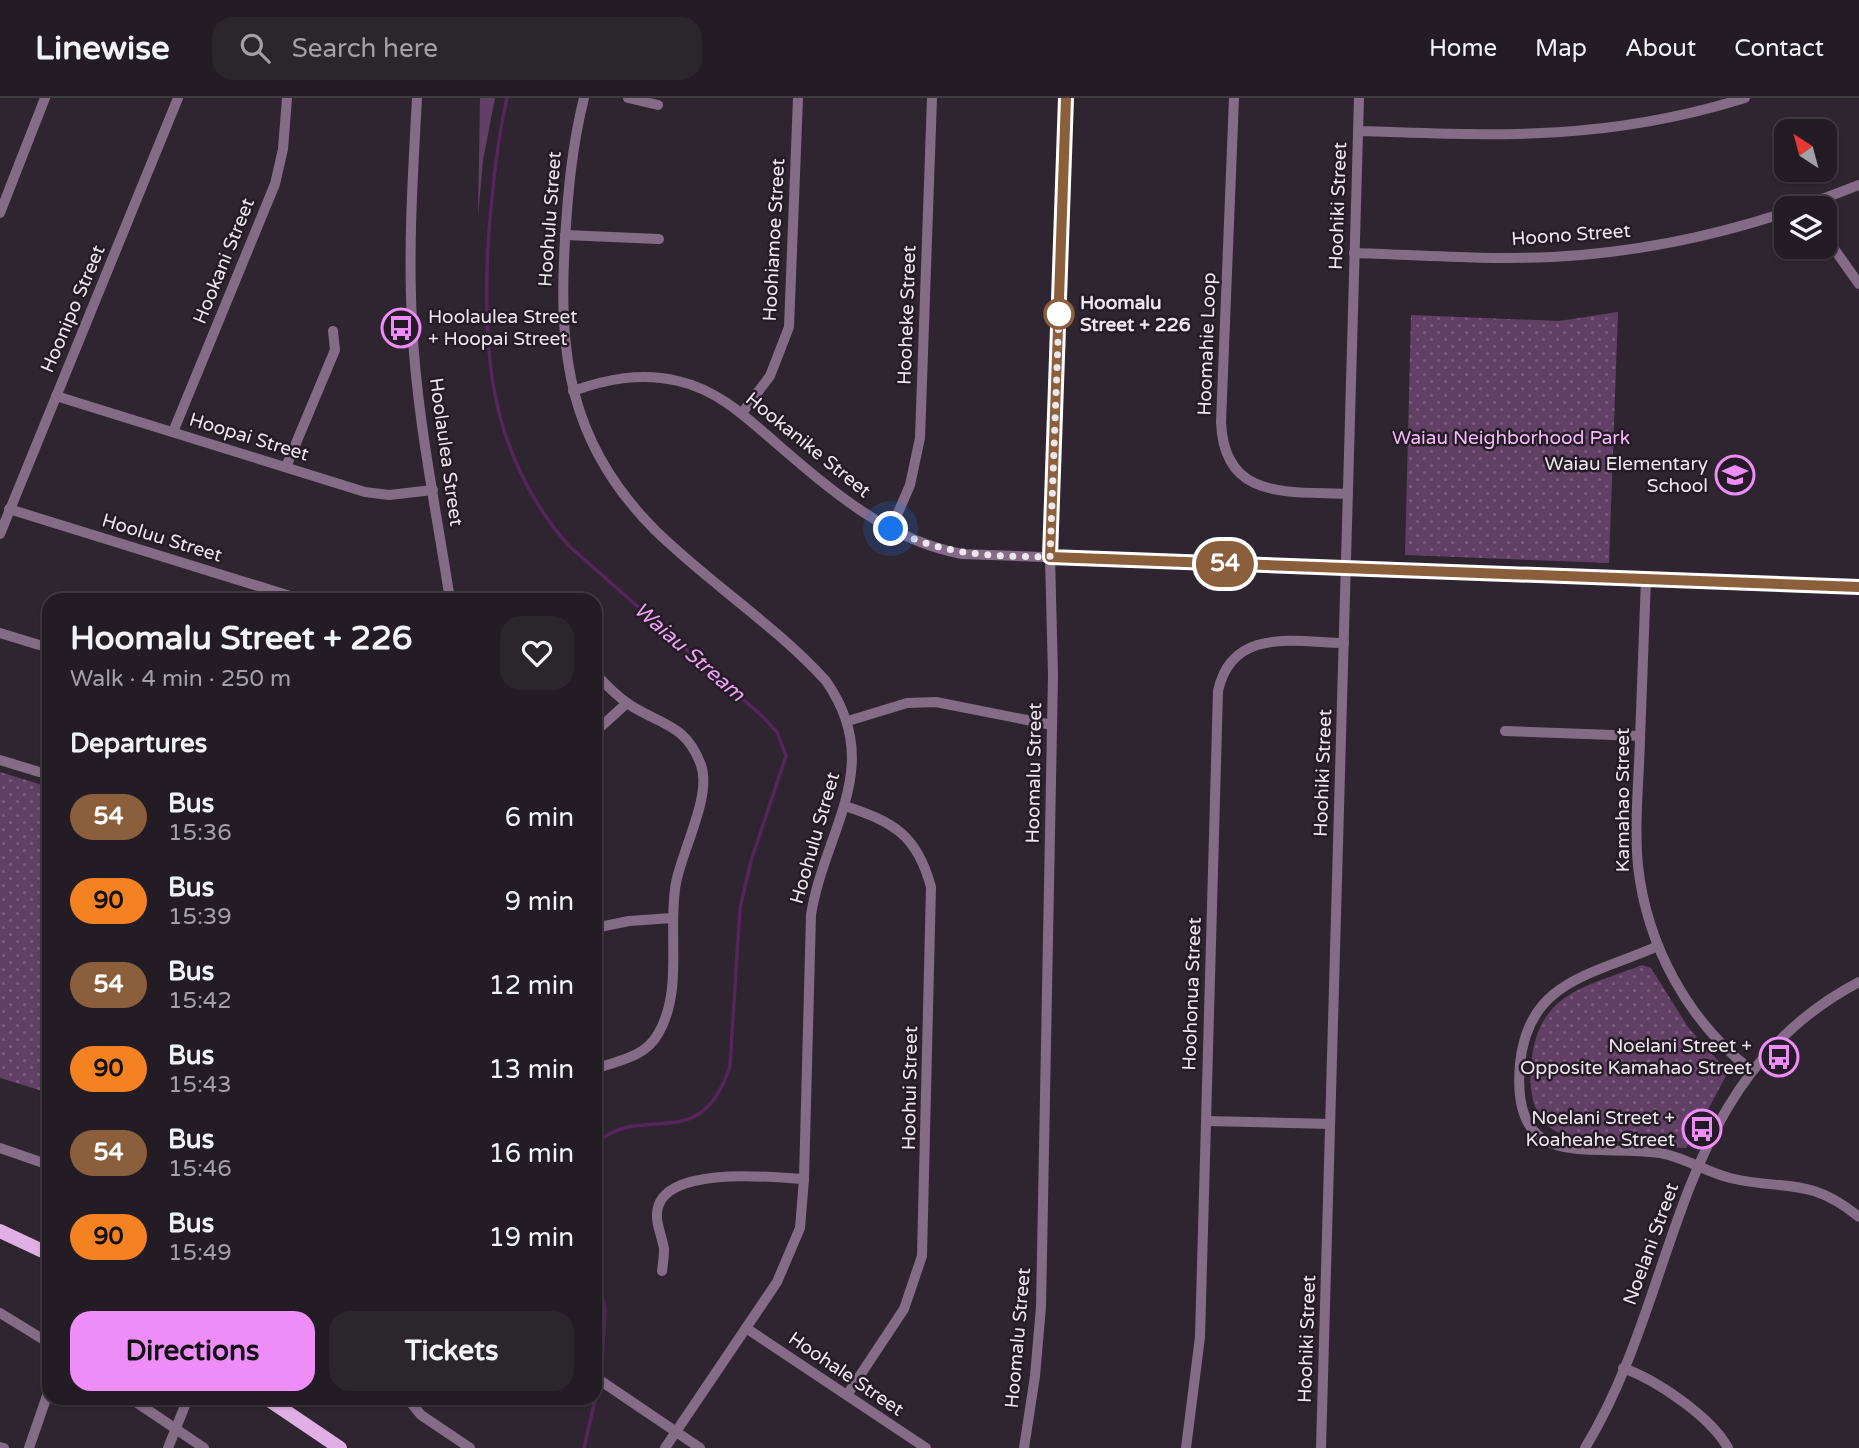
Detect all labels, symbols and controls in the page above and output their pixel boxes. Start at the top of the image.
search box [212,17,702,80]
text: Linewise [35,29,170,68]
icon: search [236,29,274,67]
text: Search here [292,33,438,64]
text: Home [1429,34,1497,63]
text: Map [1535,34,1587,63]
text: About [1625,34,1696,63]
text: Contact [1734,34,1824,63]
north arrow [1774,119,1838,182]
map controls [1774,119,1837,259]
street label: Hoohiki Street [1325,142,1351,270]
street label: Hoohulu Street [534,150,566,288]
street label: Hoohiamoe Street [759,158,789,322]
street label: Hookani Street [189,195,259,327]
button: layers [1774,196,1837,259]
street label: Hoono Street [1511,220,1631,250]
street label: Hoonipo Street [36,242,110,376]
street label: Hooheke Street [894,245,920,385]
street label: Hoomahie Loop [1194,272,1220,416]
place label: Hoomalu Street + 226 [1080,292,1191,336]
marker: Hoomalu Street + 226 [1044,299,1074,329]
place label: Hoolaulea Street + Hoopai Street [428,306,578,350]
bus stop icon: Hoolaulea Street + Hoopai Street [380,307,422,349]
street label: Hoolaulea Street [425,376,467,528]
street label: Hookanike Street [741,388,875,502]
street label: Hoopai Street [187,408,311,466]
park label: Waiau Neighborhood Park [1392,427,1630,449]
place label: Waiau Elementary School [1544,453,1708,497]
school or university icon: Waiau Elementary School [1714,454,1756,496]
street label: Hooluu Street [99,509,225,567]
your location [873,511,908,546]
line badge: 54 [1194,541,1256,587]
text: 54 [1210,549,1240,578]
water label: Waiau Stream [629,597,750,707]
button: heart [500,616,574,690]
text: Hoomalu Street + 226 [70,619,413,658]
text: Walk · 4 min · 250 m [70,665,291,693]
street label: Hoomalu Street [1022,702,1046,844]
street label: Hoohiki Street [1310,709,1336,837]
text: Departures [70,728,207,759]
street label: Kamahao Street [1612,728,1634,872]
street label: Hoohulu Street [786,770,844,906]
text: Bus [168,788,214,819]
text: 54 [93,802,124,831]
text: 6 min [505,802,574,833]
text: 15:36 [168,819,232,847]
text: Bus [168,872,214,903]
text: 90 [93,886,124,915]
text: 9 min [505,886,574,917]
text: 15:39 [168,903,232,931]
street label: Hoohonua Street [1178,917,1206,1071]
text: Bus [168,956,214,987]
text: 54 [93,970,124,999]
text: 12 min [488,970,574,1001]
text: 15:42 [168,987,232,1015]
street label: Hoohui Street [898,1026,922,1150]
place label: Noelani Street + Opposite Kamahao Street [1520,1035,1752,1079]
bus stop icon: Noelani Street + Opposite Kamahao Street [1758,1036,1800,1078]
text: Bus [168,1040,214,1071]
text: 90 [93,1054,124,1083]
text: 13 min [488,1054,574,1085]
text: 15:43 [168,1071,232,1099]
place label: Noelani Street + Koaheahe Street [1525,1107,1675,1151]
bus stop icon: Noelani Street + Koaheahe Street [1681,1108,1723,1150]
text: Bus [168,1124,214,1155]
text: 54 [93,1138,124,1167]
text: 16 min [488,1138,574,1169]
text: 15:46 [168,1155,232,1183]
street label: Noelani Street [1619,1180,1683,1308]
text: Bus [168,1208,214,1239]
text: 90 [93,1222,124,1251]
text: 19 min [488,1222,574,1253]
text: 15:49 [168,1239,232,1267]
street label: Hoomalu Street [1001,1267,1035,1409]
street label: Hoohiki Street [1294,1275,1320,1403]
button: Directions [70,1311,315,1391]
button: Tickets [329,1311,574,1391]
street label: Hoohale Street [784,1327,908,1421]

